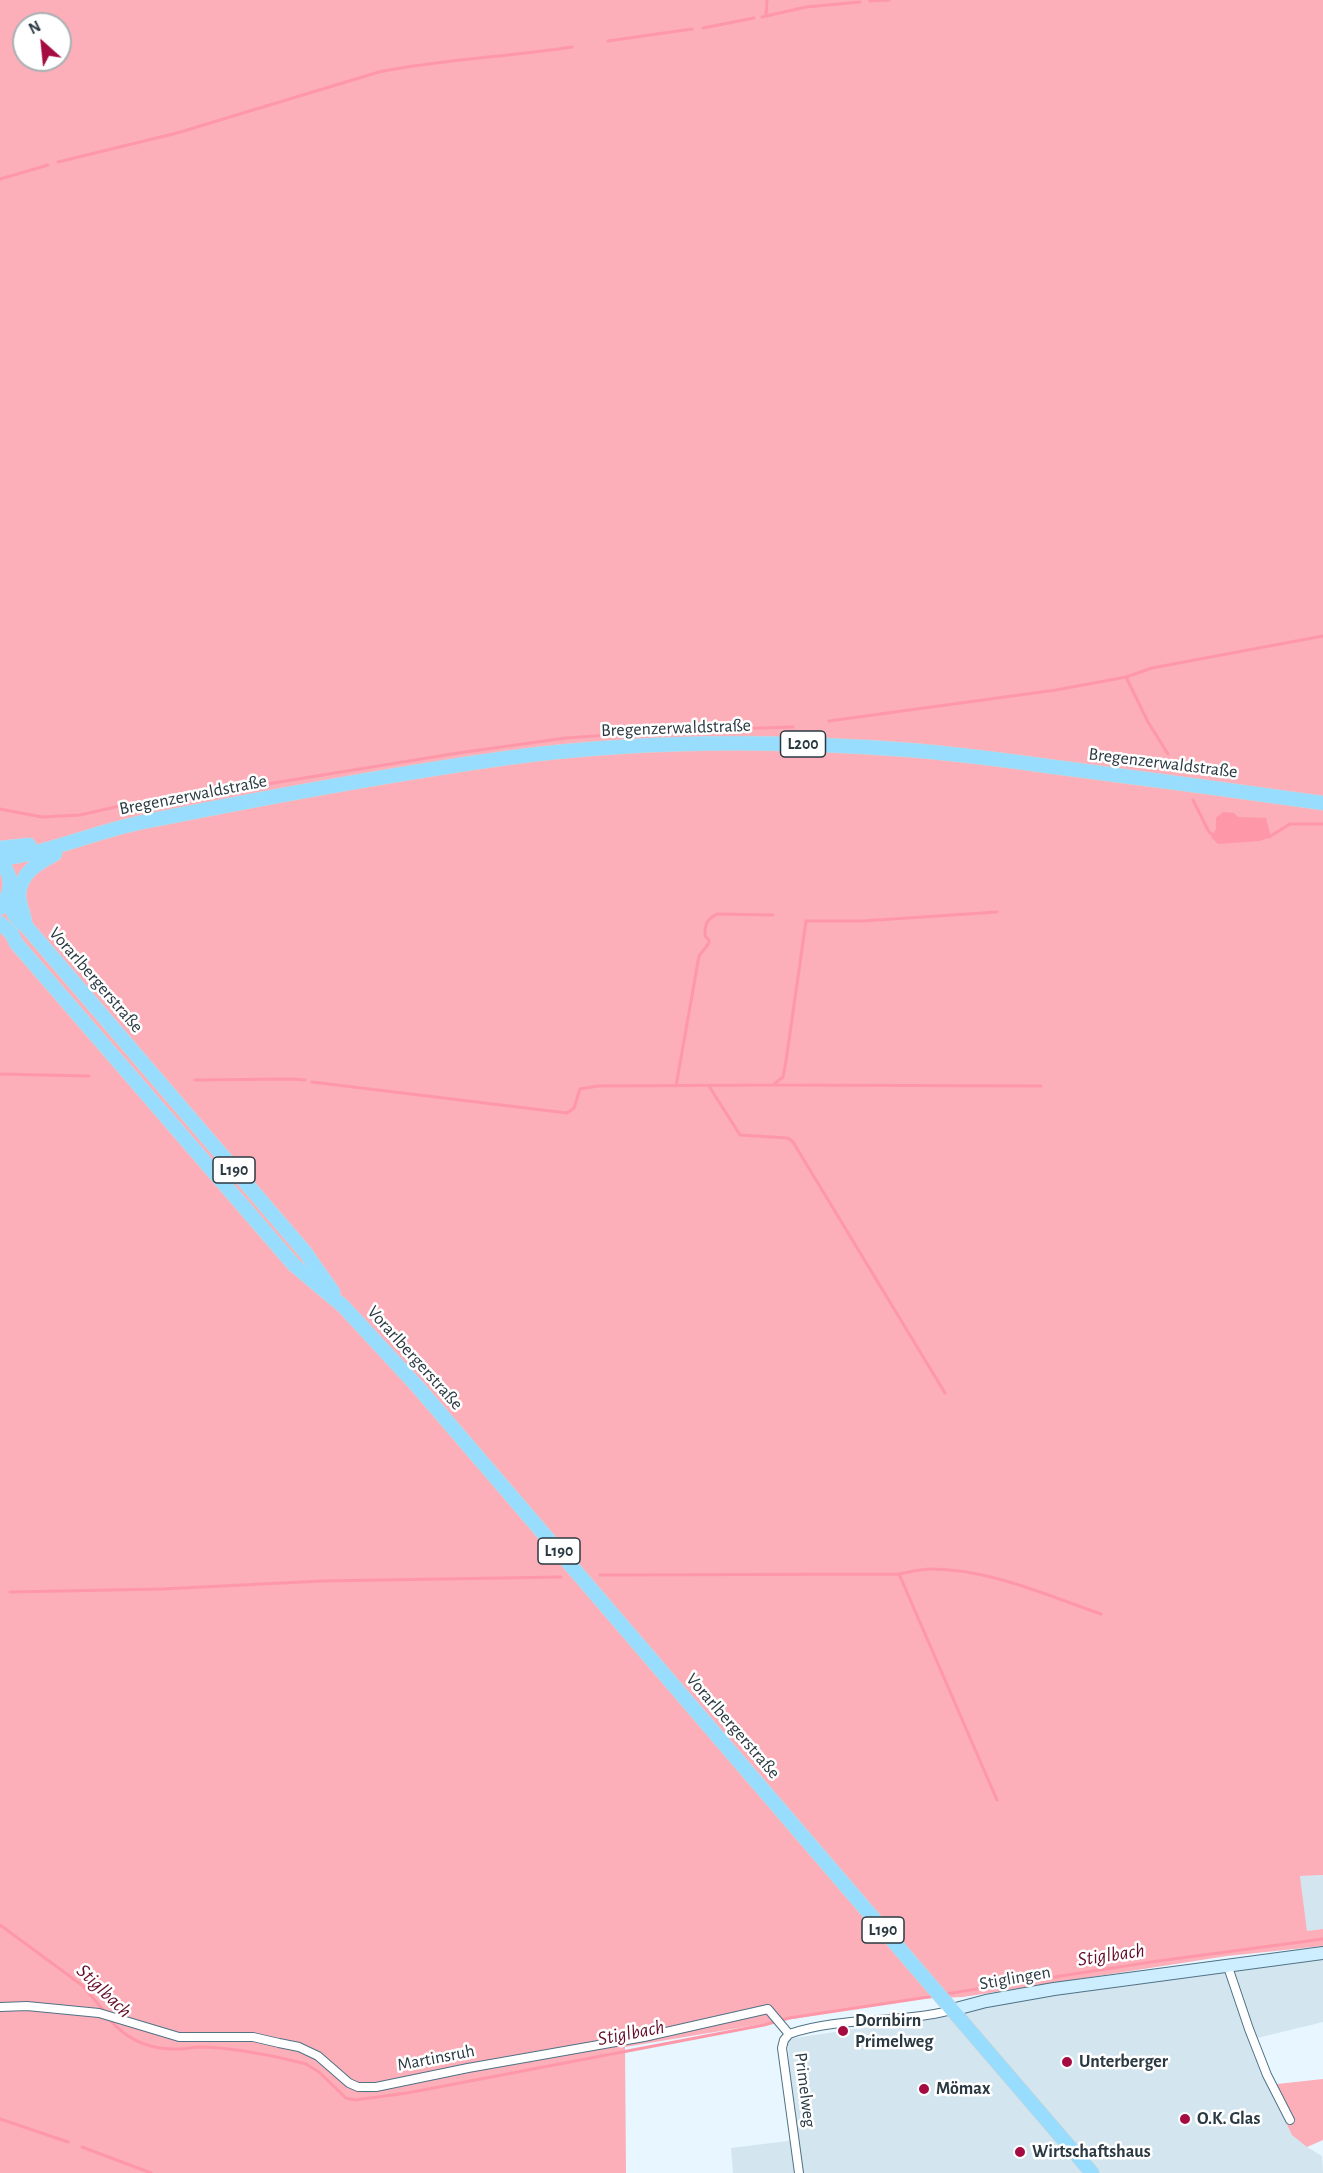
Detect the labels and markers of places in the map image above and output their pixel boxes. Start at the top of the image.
place label: Dornbirn Primelweg [855,2010,933,2052]
marker: Dornbirn Primelweg [836,2024,850,2038]
place label: Unterberger [1079,2051,1168,2073]
marker: Unterberger [1060,2055,1074,2069]
place label: Mömax [936,2078,990,2100]
marker: Mömax [917,2082,931,2096]
place label: O.K. Glas [1197,2108,1260,2130]
marker: O.K. Glas [1178,2112,1192,2126]
place label: Wirtschaftshaus [1032,2141,1151,2163]
marker: Wirtschaftshaus [1013,2145,1027,2159]

